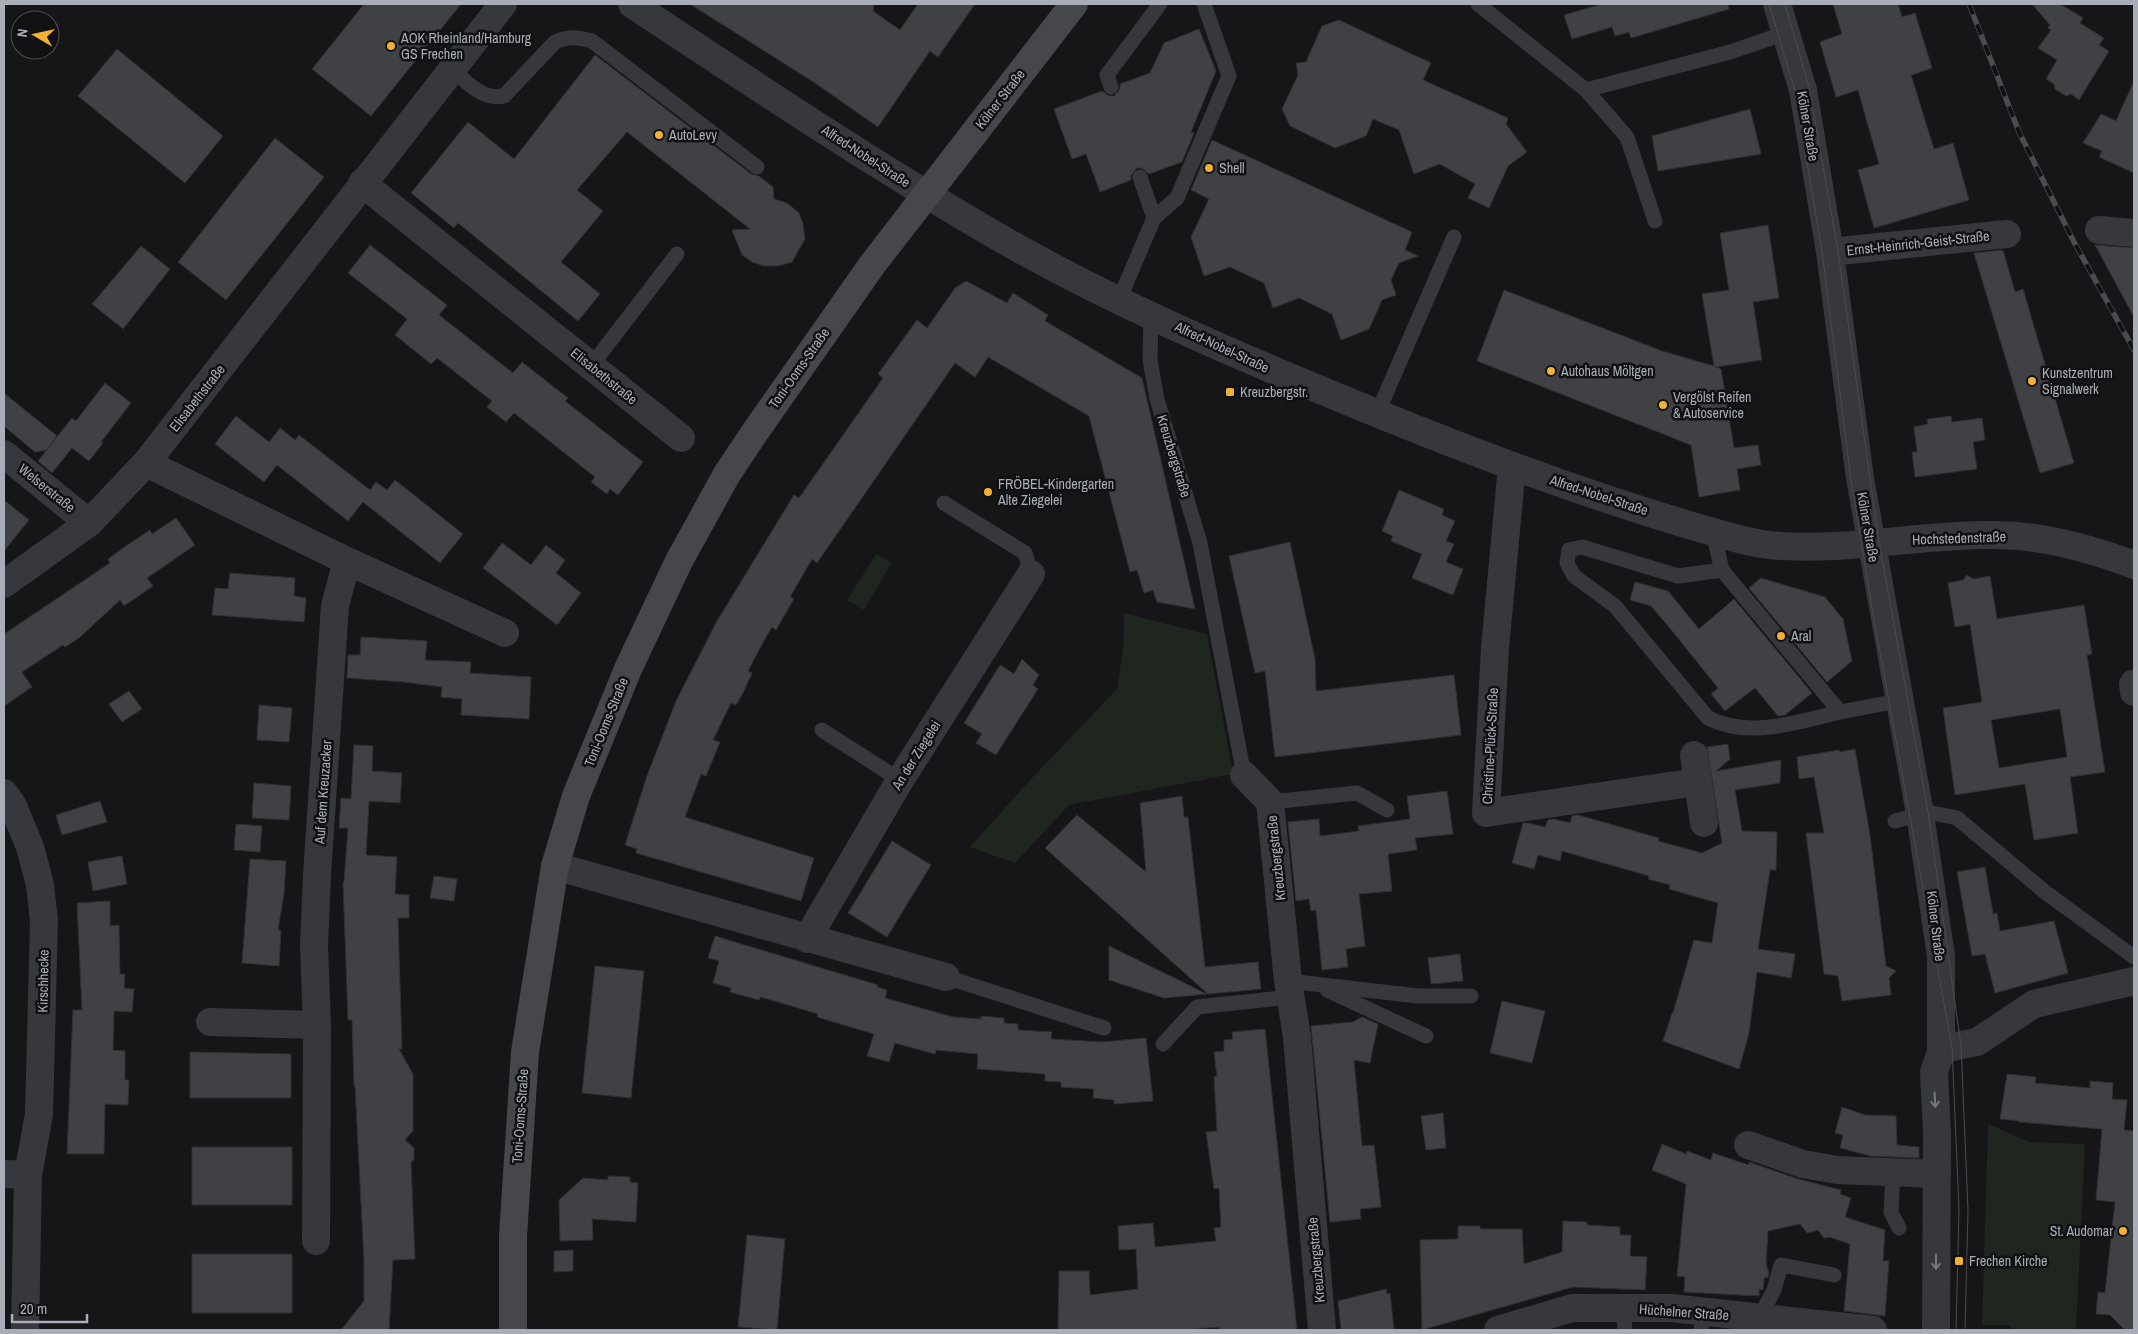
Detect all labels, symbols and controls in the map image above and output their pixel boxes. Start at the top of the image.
north arrow [10,10,60,60]
text: N [13,27,32,38]
place label: AOK Rheinland/Hamburg GS Frechen [400,29,532,63]
marker: AOK Rheinland/Hamburg GS Frechen [385,40,397,52]
street label: Kölner Straße [971,66,1029,132]
street label: Kölner Straße [1793,90,1823,162]
street label: Alfred-Nobel-Straße [817,120,914,191]
place label: AutoLevy [668,126,717,144]
marker: AutoLevy [653,129,665,141]
place label: Shell [1219,159,1245,177]
marker: Shell [1203,162,1215,174]
street label: Ernst-Heinrich-Geist-Straße [1846,227,1990,259]
street label: Alfred-Nobel-Straße [1171,317,1272,377]
street label: Toni-Ooms-Straße [765,324,833,412]
street label: Elisabethstraße [567,344,641,408]
street label: Elisabethstraße [165,361,229,435]
place label: Autohaus Möltgen [1560,362,1654,380]
place label: Kunstzentrum Signalwerk [2042,364,2113,398]
marker: Autohaus Möltgen [1545,365,1557,377]
marker: Kunstzentrum Signalwerk [2026,375,2038,387]
place label: Kreuzbergstr. [1240,383,1308,401]
marker: Kreuzbergstr. [1224,386,1236,398]
place label: Vergölst Reifen & Autoservice [1673,388,1752,422]
marker: Vergölst Reifen & Autoservice [1657,399,1669,411]
street label: Kreuzbergstraße [1153,412,1195,500]
street label: Welserstraße [15,460,79,516]
street label: Alfred-Nobel-Straße [1547,470,1650,519]
place label: FRÖBEL-Kindergarten Alte Ziegelei [997,475,1114,509]
marker: FRÖBEL-Kindergarten Alte Ziegelei [982,486,994,498]
street label: Kölner Straße [1853,491,1883,563]
street label: Hochstedenstraße [1912,527,2006,549]
place label: Aral [1790,627,1811,645]
marker: Aral [1775,630,1787,642]
street label: Toni-Ooms-Straße [580,675,632,769]
street label: Christine-Plück-Straße [1478,687,1502,805]
street label: An der Ziegelei [887,717,944,794]
street label: Auf dem Kreuzacker [310,739,336,846]
street label: Kreuzbergstraße [1263,815,1289,901]
street label: Kölner Straße [1923,890,1949,962]
street label: Kirschhecke [33,949,53,1013]
street label: Toni-Ooms-Straße [508,1068,532,1164]
one-way arrow [1931,1091,1940,1107]
street label: Kreuzbergstraße [1303,1217,1329,1303]
place label: St. Audomar [2050,1222,2113,1240]
marker: St. Audomar [2117,1225,2129,1237]
place label: Frechen Kirche [1969,1252,2047,1270]
one-way arrow [1931,1254,1941,1270]
marker: Frechen Kirche [1953,1255,1965,1267]
scale bar [12,1292,88,1324]
text: 20 m [20,1298,47,1319]
street label: Hüchelner Straße [1638,1300,1730,1324]

